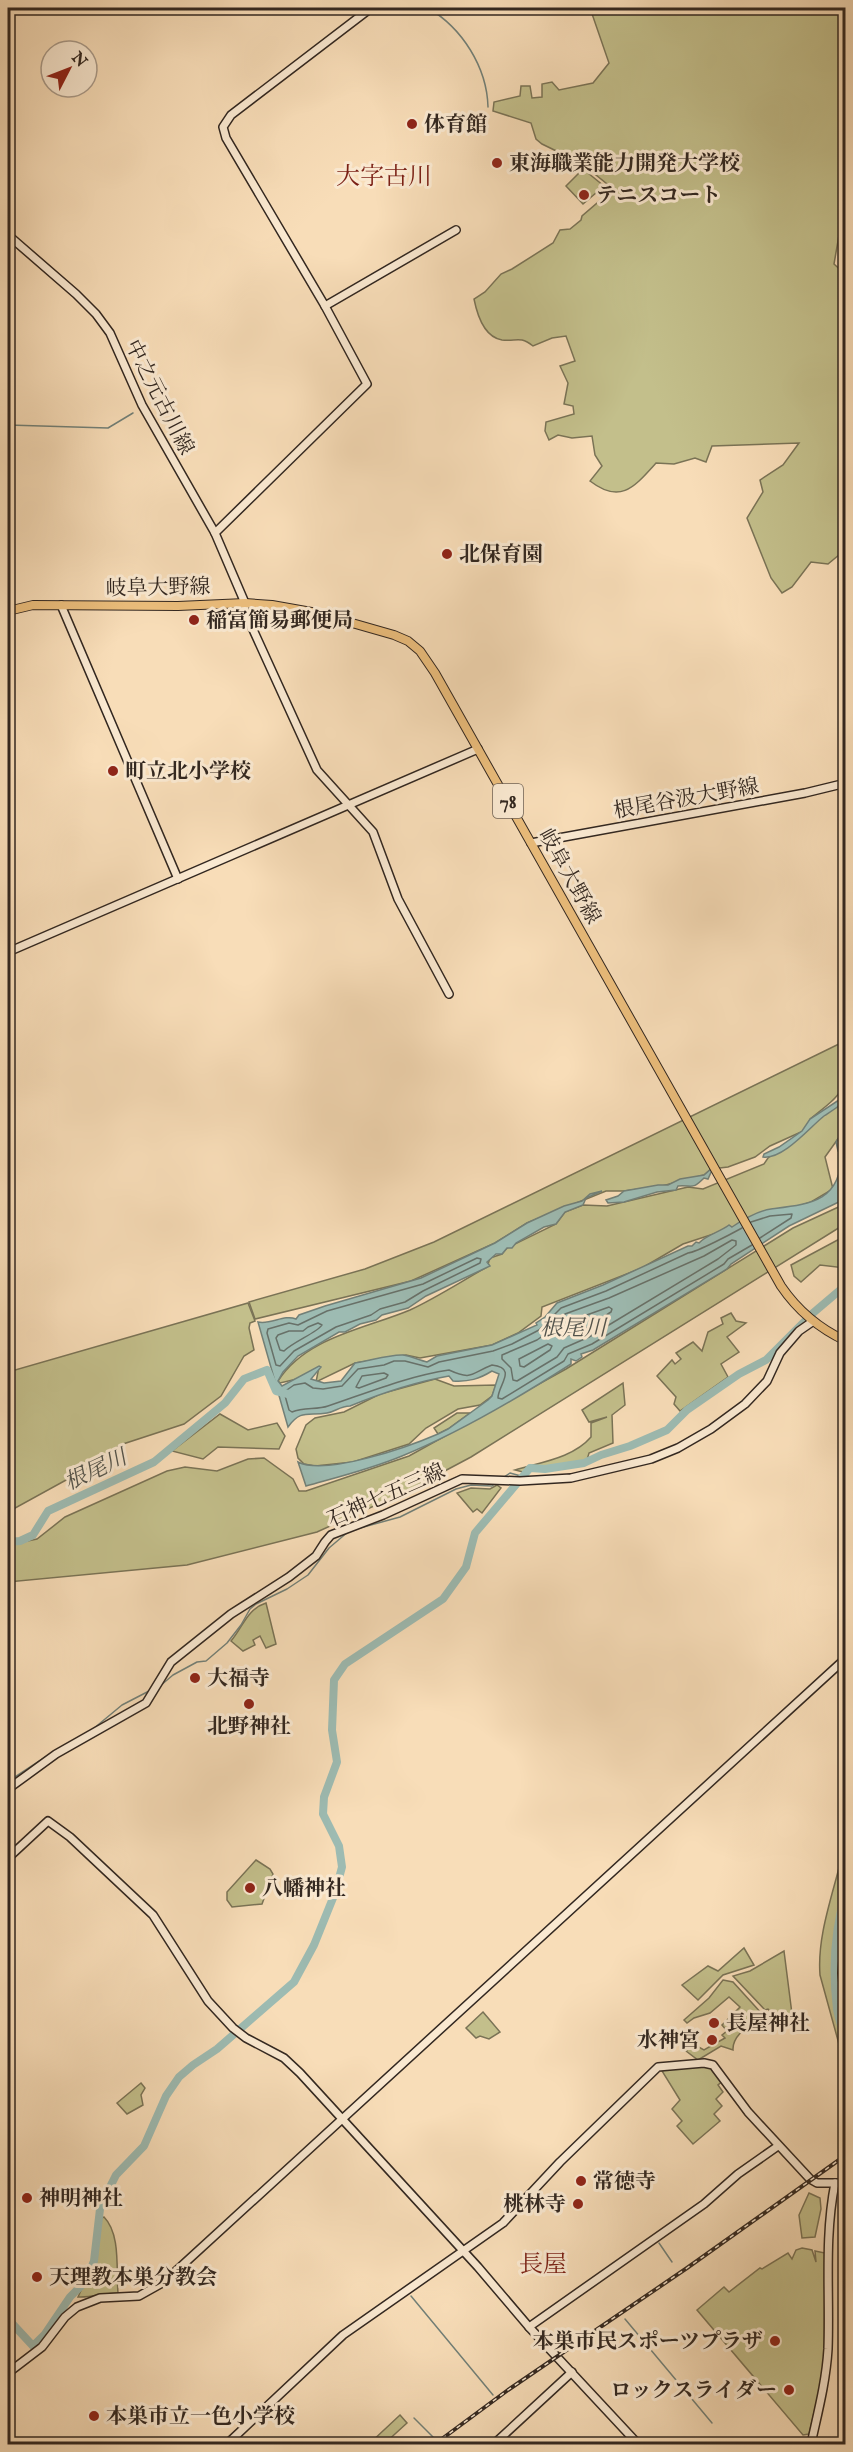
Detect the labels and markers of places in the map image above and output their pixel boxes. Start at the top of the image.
place label: 体育館 [424,112,487,139]
marker: 体育館 [405,117,419,131]
place label: 東海職業能力開発大学校 [509,151,740,178]
marker: 東海職業能力開発大学校 [490,156,504,170]
place label: テニスコート [596,183,721,210]
marker: テニスコート [577,188,591,202]
place label: 北保育園 [459,542,543,569]
marker: 北保育園 [440,547,454,561]
place label: 稲富簡易郵便局 [206,608,353,635]
marker: 稲富簡易郵便局 [187,613,201,627]
place label: 町立北小学校 [125,759,251,786]
marker: 町立北小学校 [106,764,120,778]
place label: 大福寺 [207,1666,270,1693]
marker: 大福寺 [188,1671,202,1685]
marker: 北野神社 [242,1697,256,1711]
place label: 北野神社 [207,1714,291,1741]
place label: 八幡神社 [262,1876,346,1903]
marker: 八幡神社 [243,1881,257,1895]
place label: 長屋神社 [726,2011,810,2038]
marker: 長屋神社 [707,2016,721,2030]
place label: 水神宮 [637,2028,700,2055]
marker: 水神宮 [705,2033,719,2047]
place label: 常徳寺 [593,2169,656,2196]
marker: 常徳寺 [574,2174,588,2188]
place label: 神明神社 [39,2186,123,2213]
marker: 神明神社 [20,2191,34,2205]
place label: 桃林寺 [503,2192,566,2219]
marker: 桃林寺 [571,2197,585,2211]
place label: 天理教本巣分教会 [49,2265,217,2292]
marker: 天理教本巣分教会 [30,2270,44,2284]
place label: 本巣市民スポーツプラザ [533,2329,763,2356]
marker: 本巣市民スポーツプラザ [768,2334,782,2348]
place label: ロックスライダー [610,2378,777,2405]
marker: ロックスライダー [782,2383,796,2397]
place label: 本巣市立一色小学校 [106,2404,295,2431]
marker: 本巣市立一色小学校 [87,2409,101,2423]

